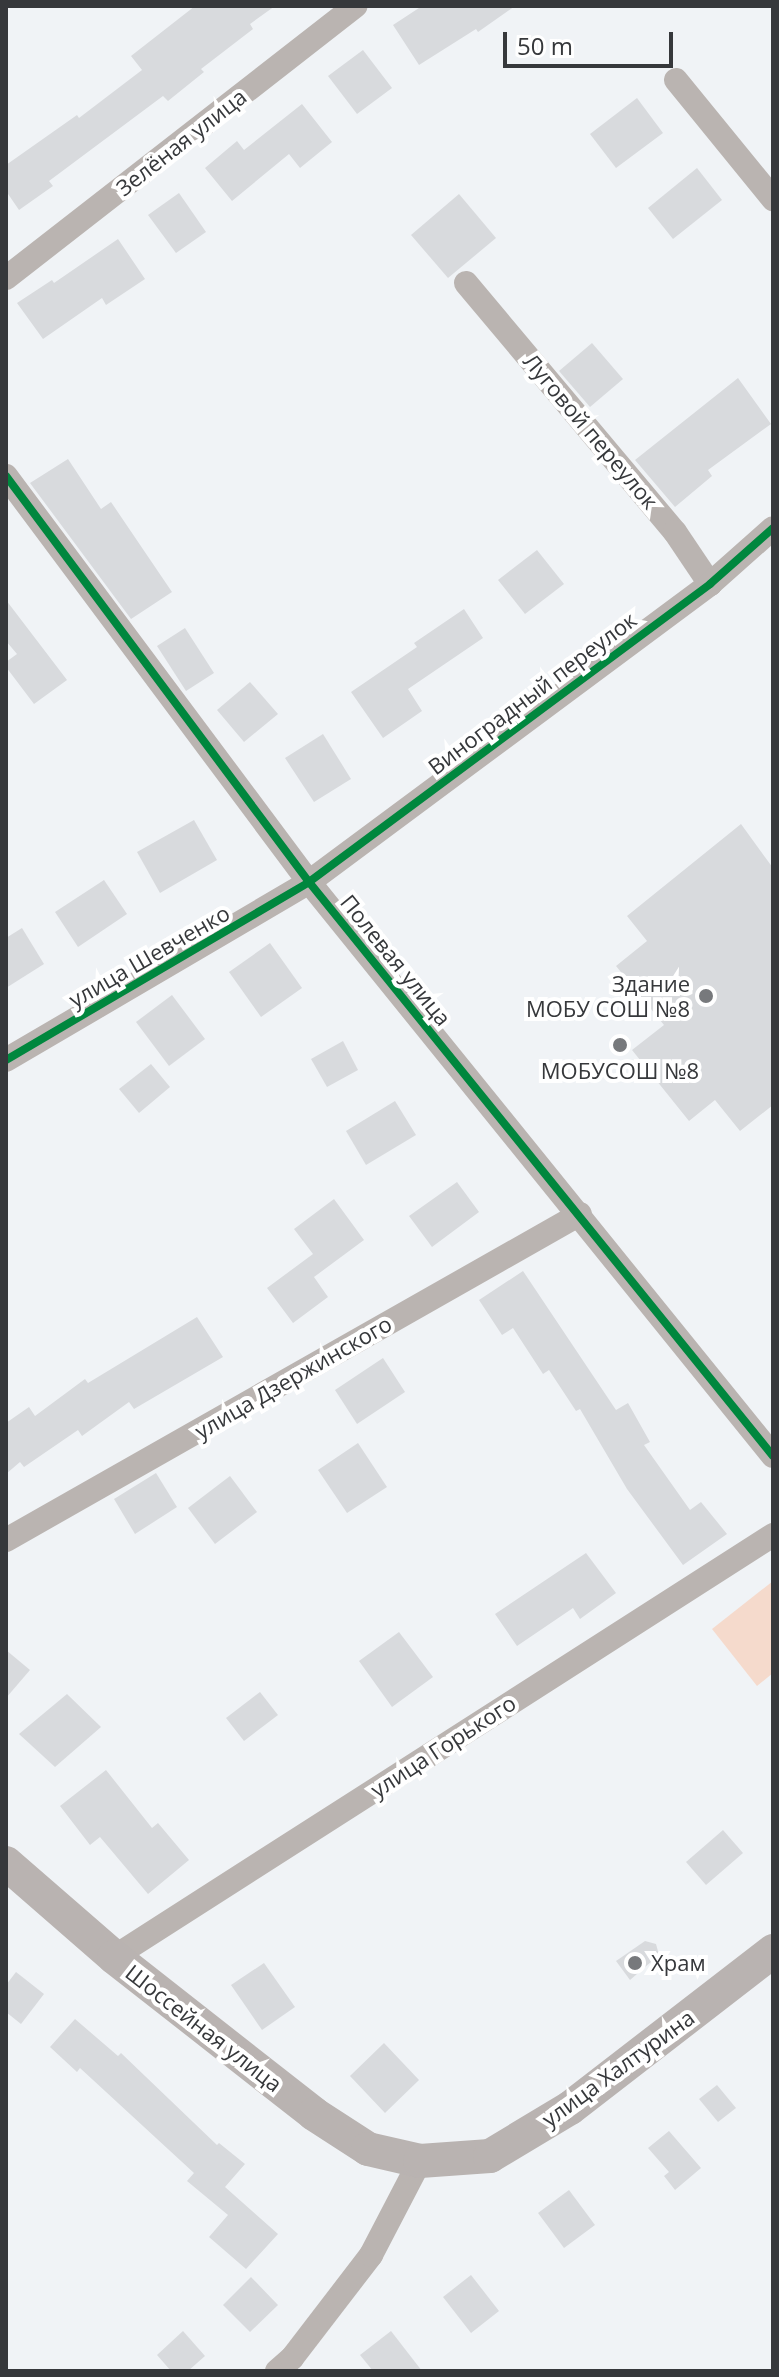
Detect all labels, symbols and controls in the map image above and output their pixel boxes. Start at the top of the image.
scale bar [507,16,677,66]
text: 50 m [517,29,573,62]
street label: Зелёная улица [111,83,251,201]
street label: Луговой переулок [518,348,664,514]
street label: Виноградный переулок [423,606,641,780]
street label: Полевая улица [335,889,457,1031]
street label: улица Шевченко [64,899,234,1013]
place label: Здание МОБУ СОШ №8 [526,970,690,1022]
marker: Здание МОБУ СОШ №8 [697,987,715,1005]
marker: МОБУСОШ №8 [611,1036,629,1054]
place label: МОБУСОШ №8 [541,1058,699,1084]
street label: улица Дзержинского [190,1310,396,1444]
street label: улица Горького [365,1689,521,1803]
place label: Храм [651,1950,706,1976]
marker: Храм [626,1954,644,1972]
street label: Шоссейная улица [121,1959,287,2097]
street label: улица Халтурина [537,2004,699,2132]

